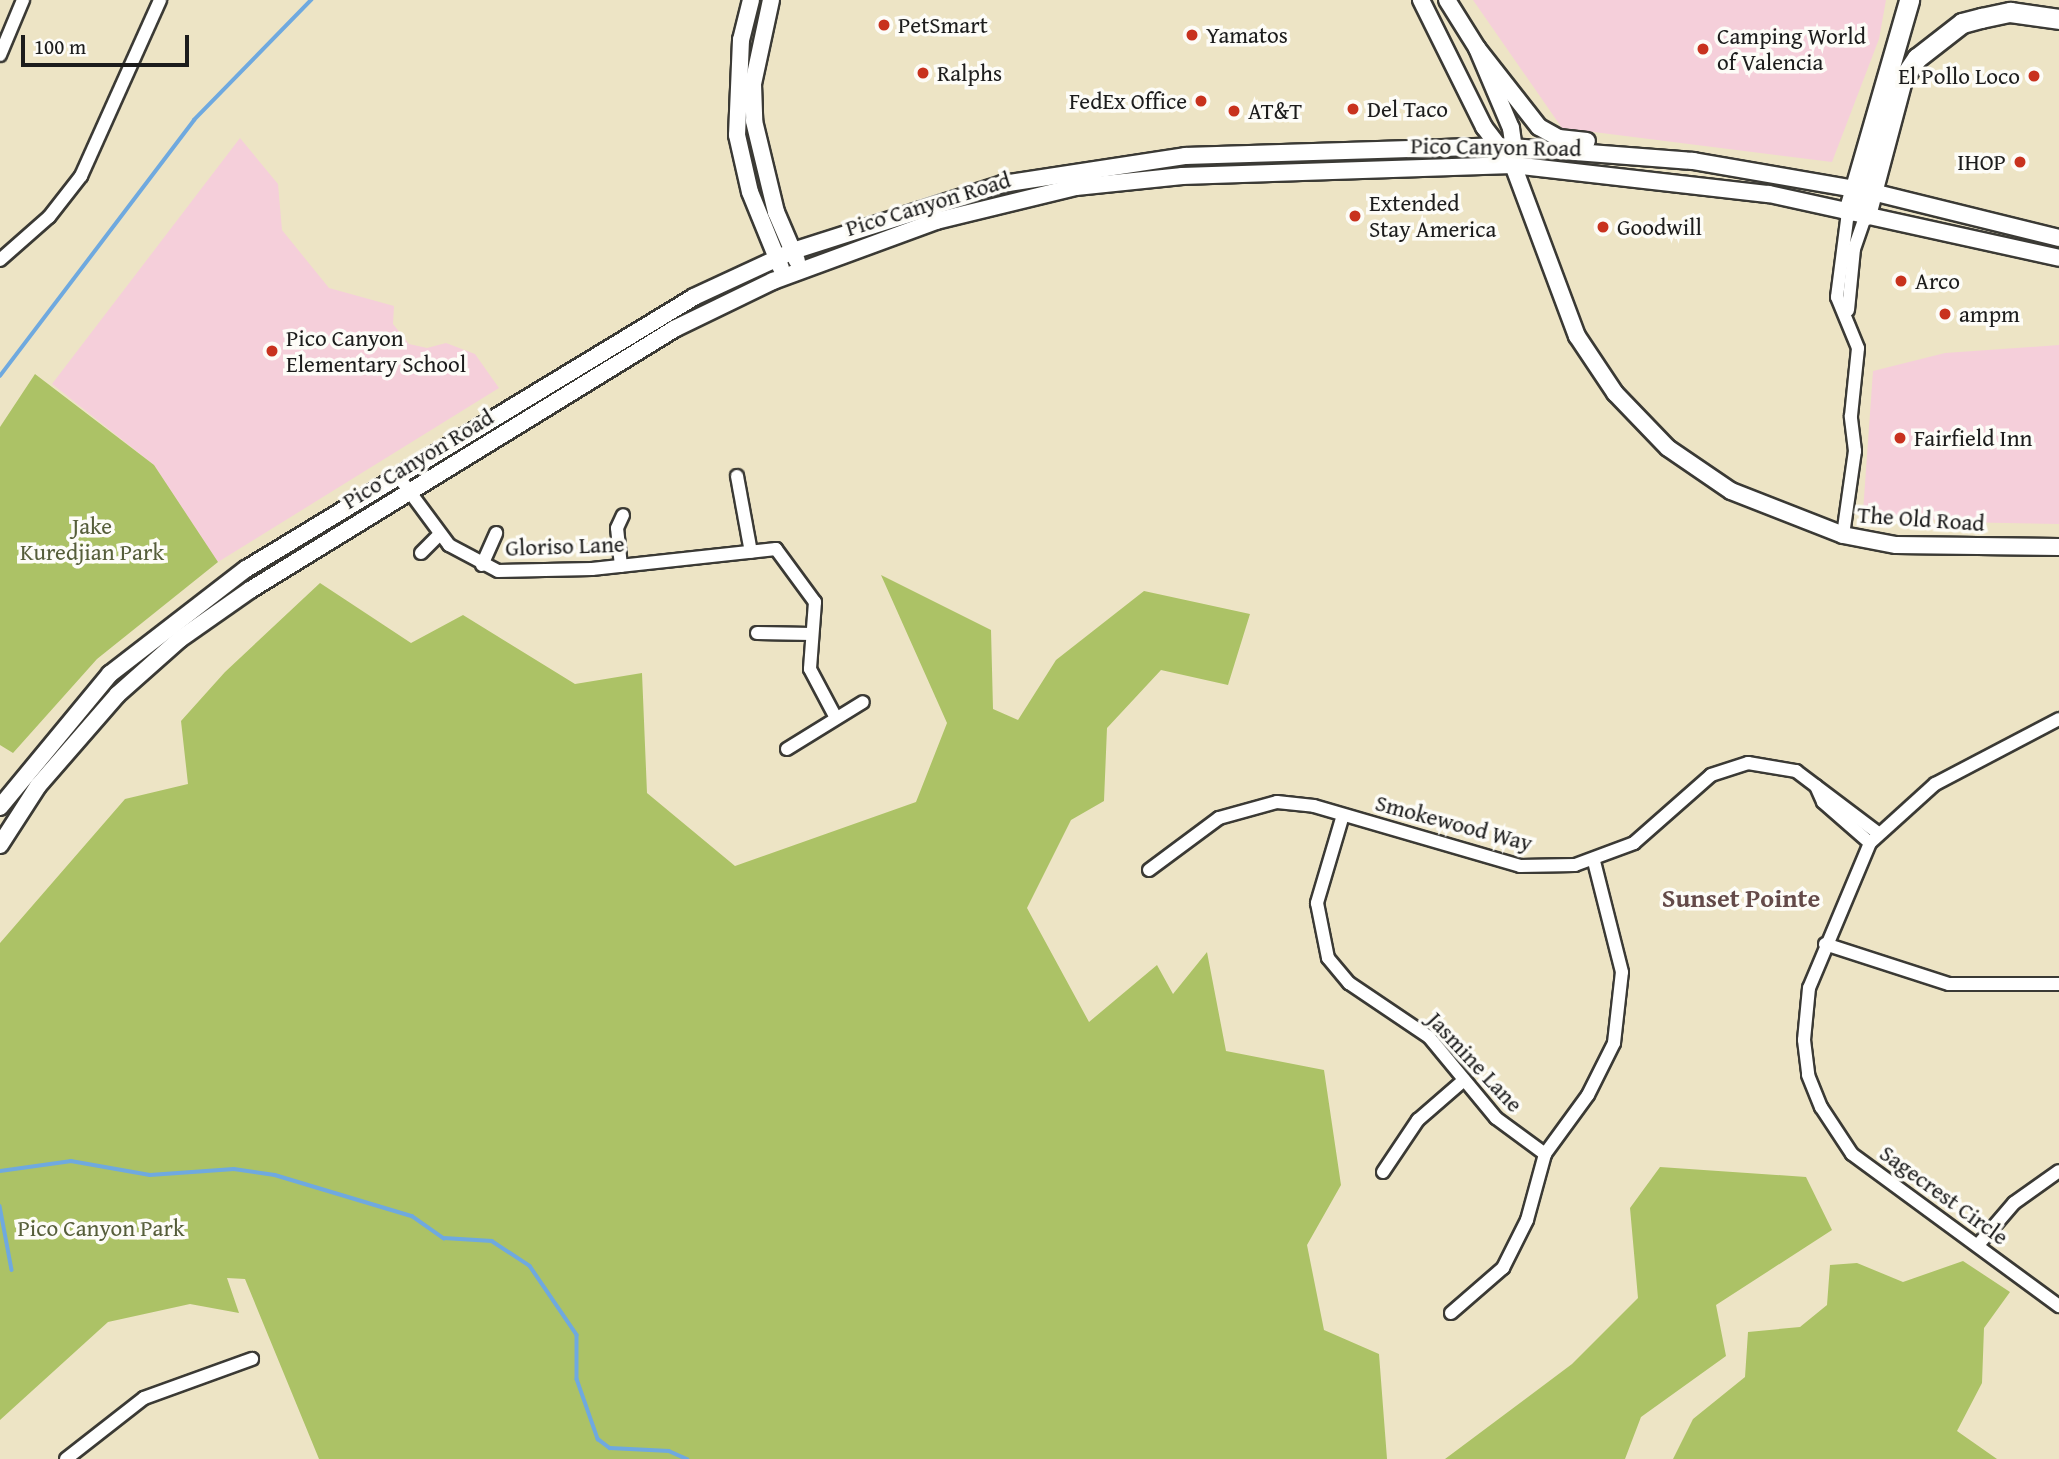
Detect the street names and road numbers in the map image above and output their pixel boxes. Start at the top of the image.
street label: Pico Canyon Road [1410,132,1582,162]
street label: Pico Canyon Road [842,166,1014,242]
street label: Pico Canyon Road [338,403,498,515]
street label: The Old Road [1856,501,1986,537]
street label: Gloriso Lane [505,530,625,562]
street label: Smokewood Way [1372,789,1536,857]
street label: Jasmine Lane [1422,1006,1528,1118]
street label: Sagecrest Circle [1874,1139,2014,1251]

